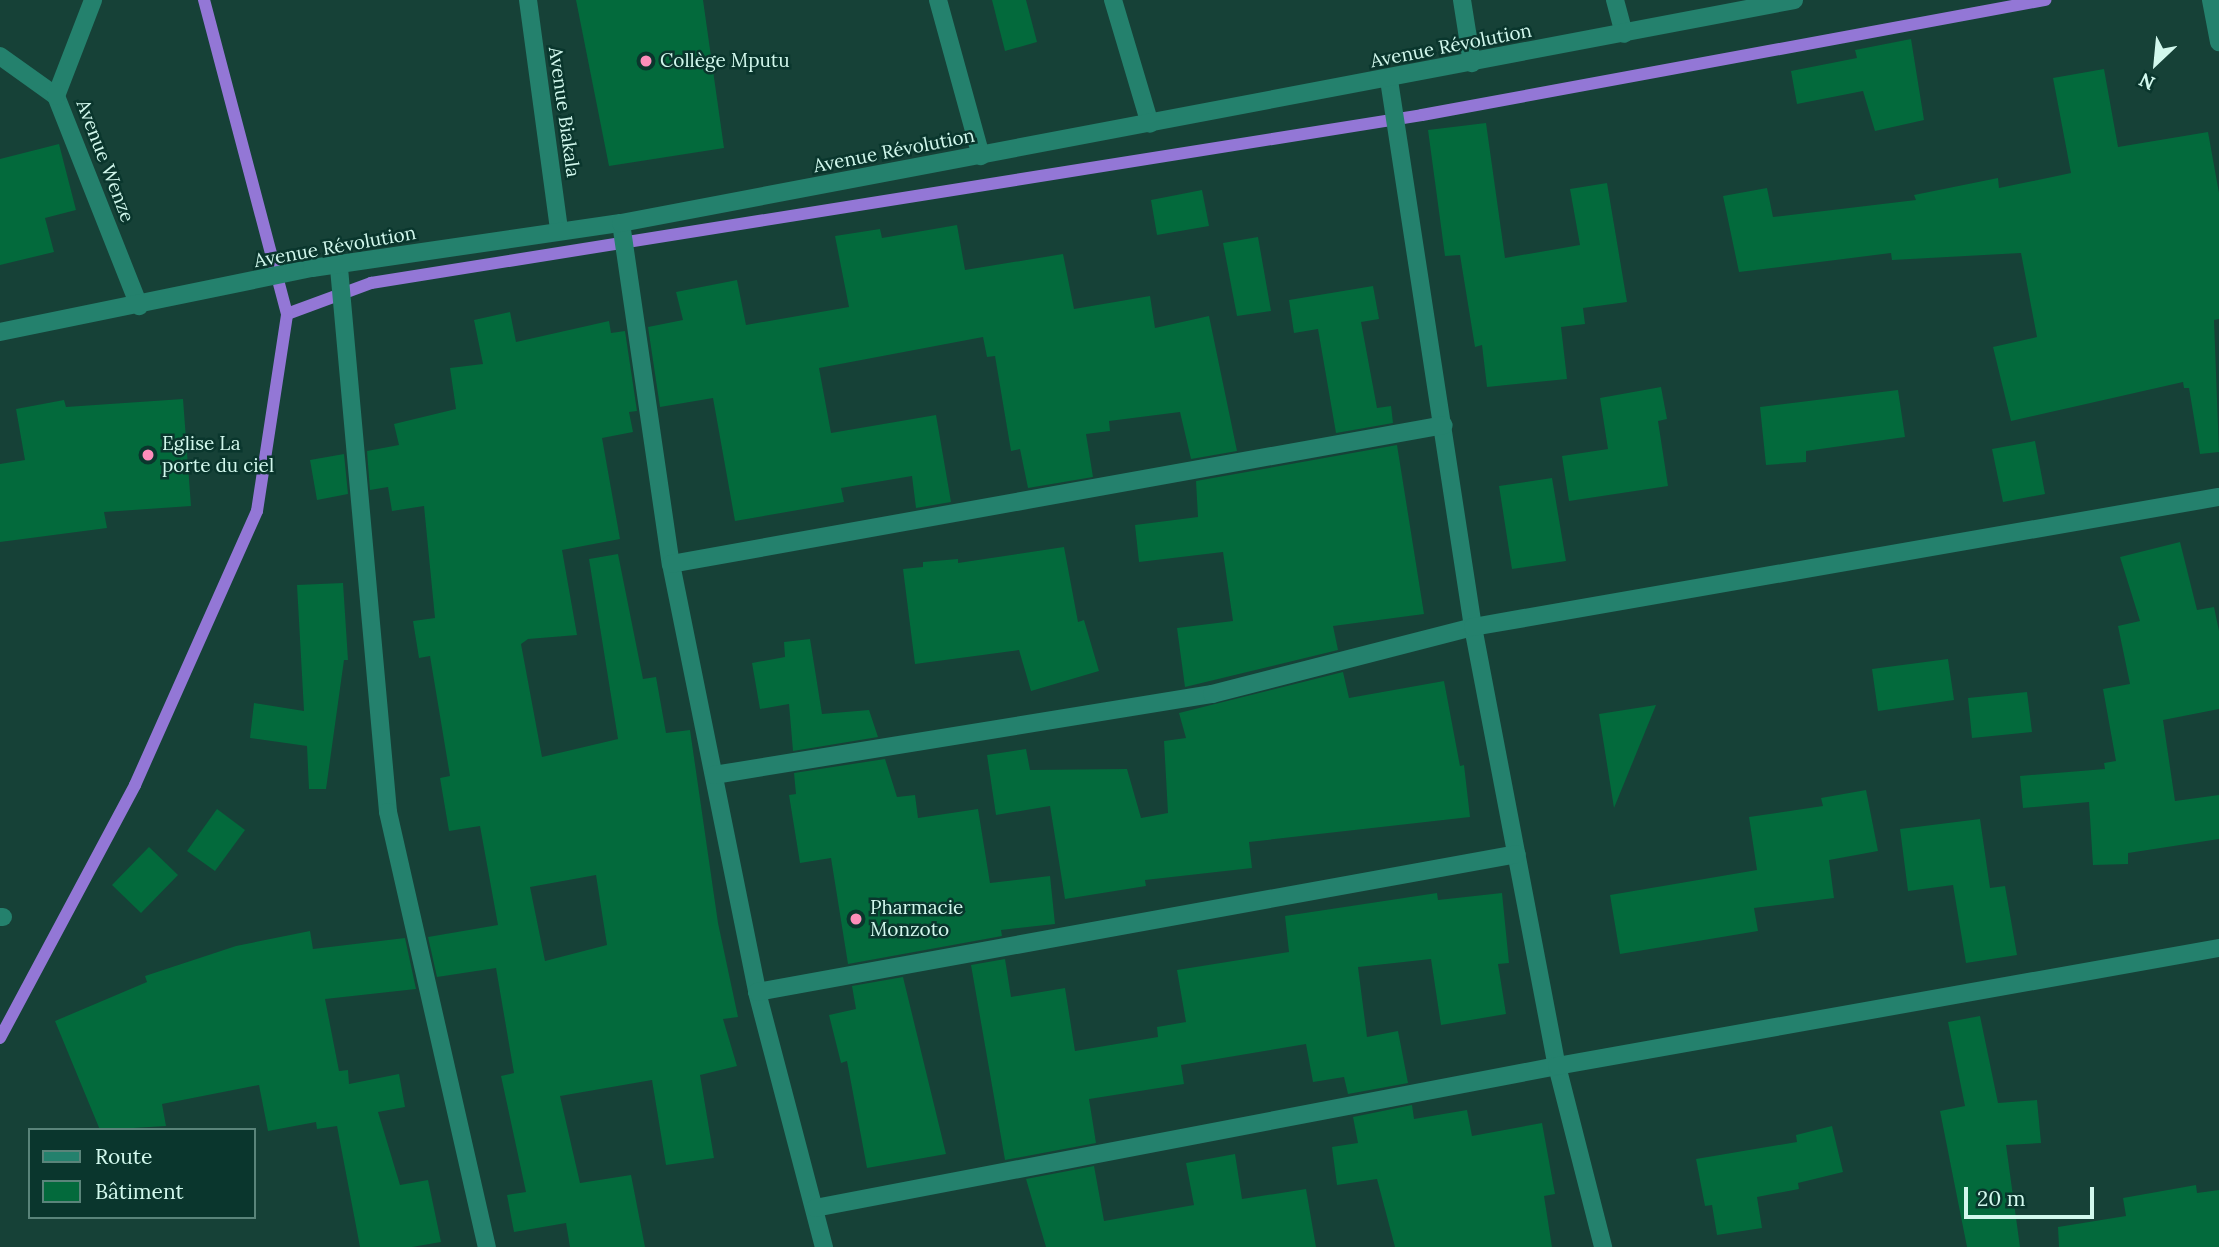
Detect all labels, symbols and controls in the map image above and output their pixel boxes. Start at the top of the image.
street label: Avenue Révolution [1368,19,1534,73]
north arrow [2121,28,2191,98]
street label: Avenue Biakala [544,45,584,179]
place label: Collège Mputu [660,50,790,72]
marker: Collège Mputu [638,53,654,69]
text: N [2135,68,2159,96]
street label: Avenue Wenze [71,97,139,225]
street label: Avenue Révolution [811,124,977,178]
street label: Avenue Révolution [252,222,418,272]
place label: Eglise La porte du ciel [162,433,274,477]
marker: Eglise La porte du ciel [140,447,156,463]
place label: Pharmacie Monzoto [870,897,963,941]
marker: Pharmacie Monzoto [848,911,864,927]
legend [28,1128,256,1219]
text: Route [95,1143,152,1170]
scale bar [1967,1174,2096,1218]
text: Bâtiment [95,1178,184,1205]
text: 20 m [1977,1185,2026,1212]

